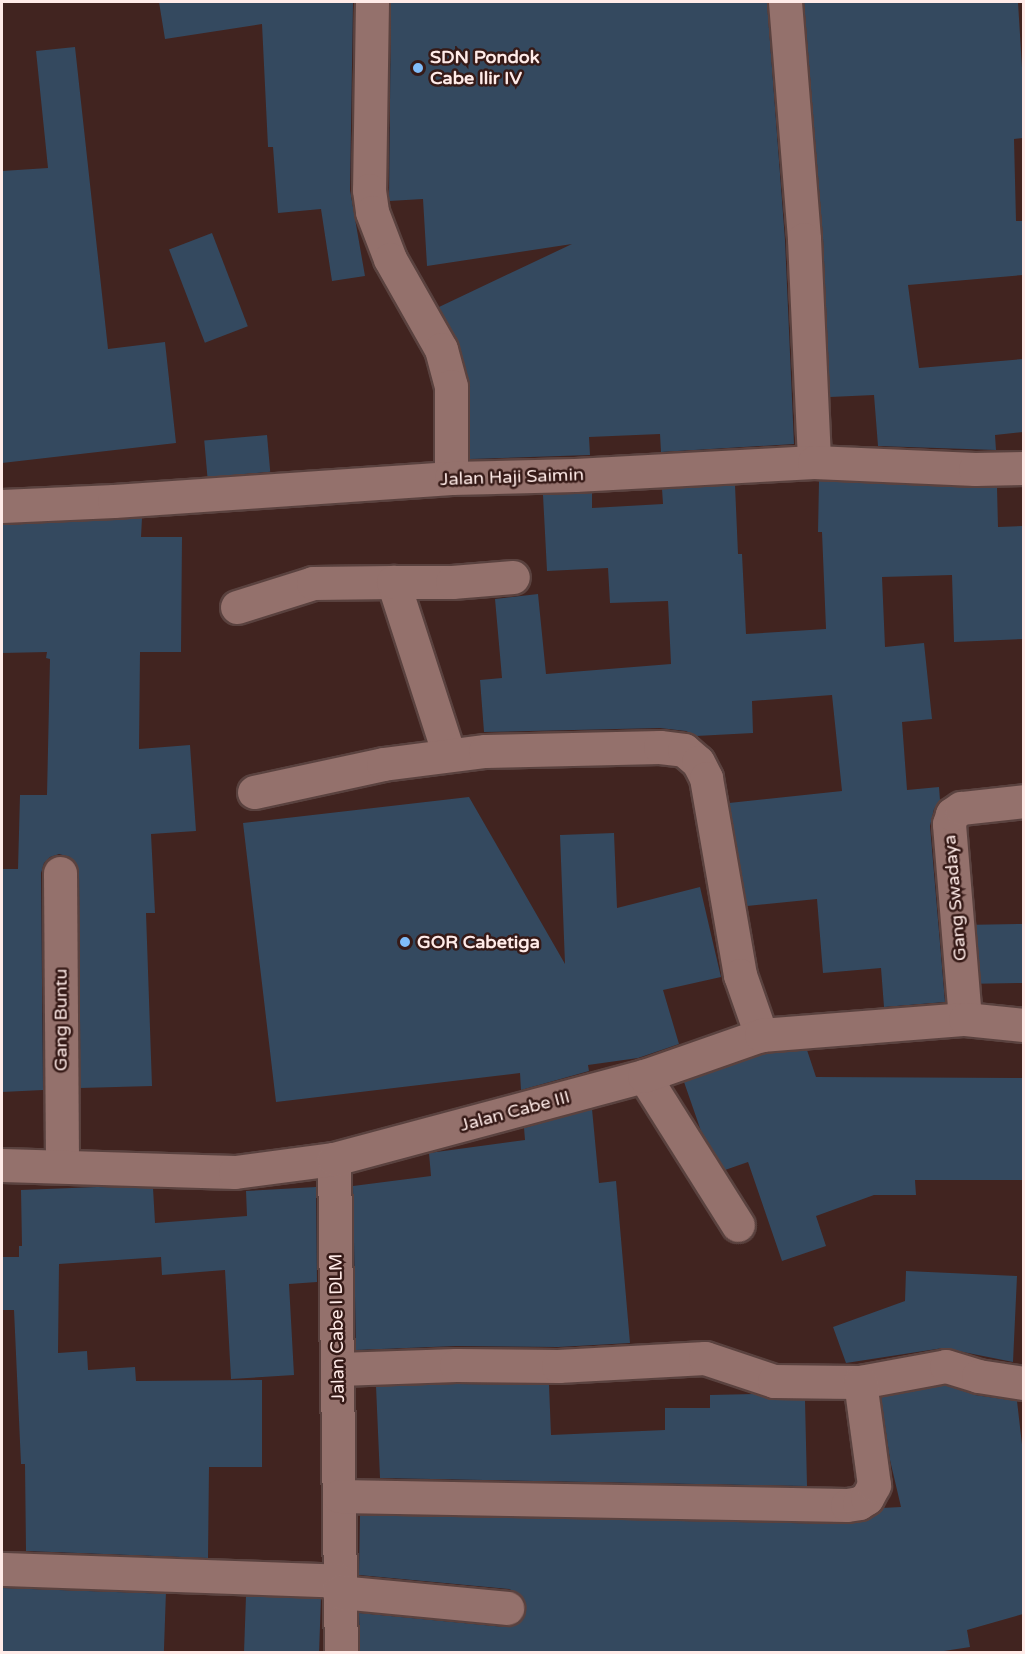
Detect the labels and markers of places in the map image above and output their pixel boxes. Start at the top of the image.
place label: SDN Pondok Cabe Ilir IV [430,47,540,90]
marker: SDN Pondok Cabe Ilir IV [411,61,425,75]
place label: GOR Cabetiga [417,931,540,953]
marker: GOR Cabetiga [398,935,412,949]

